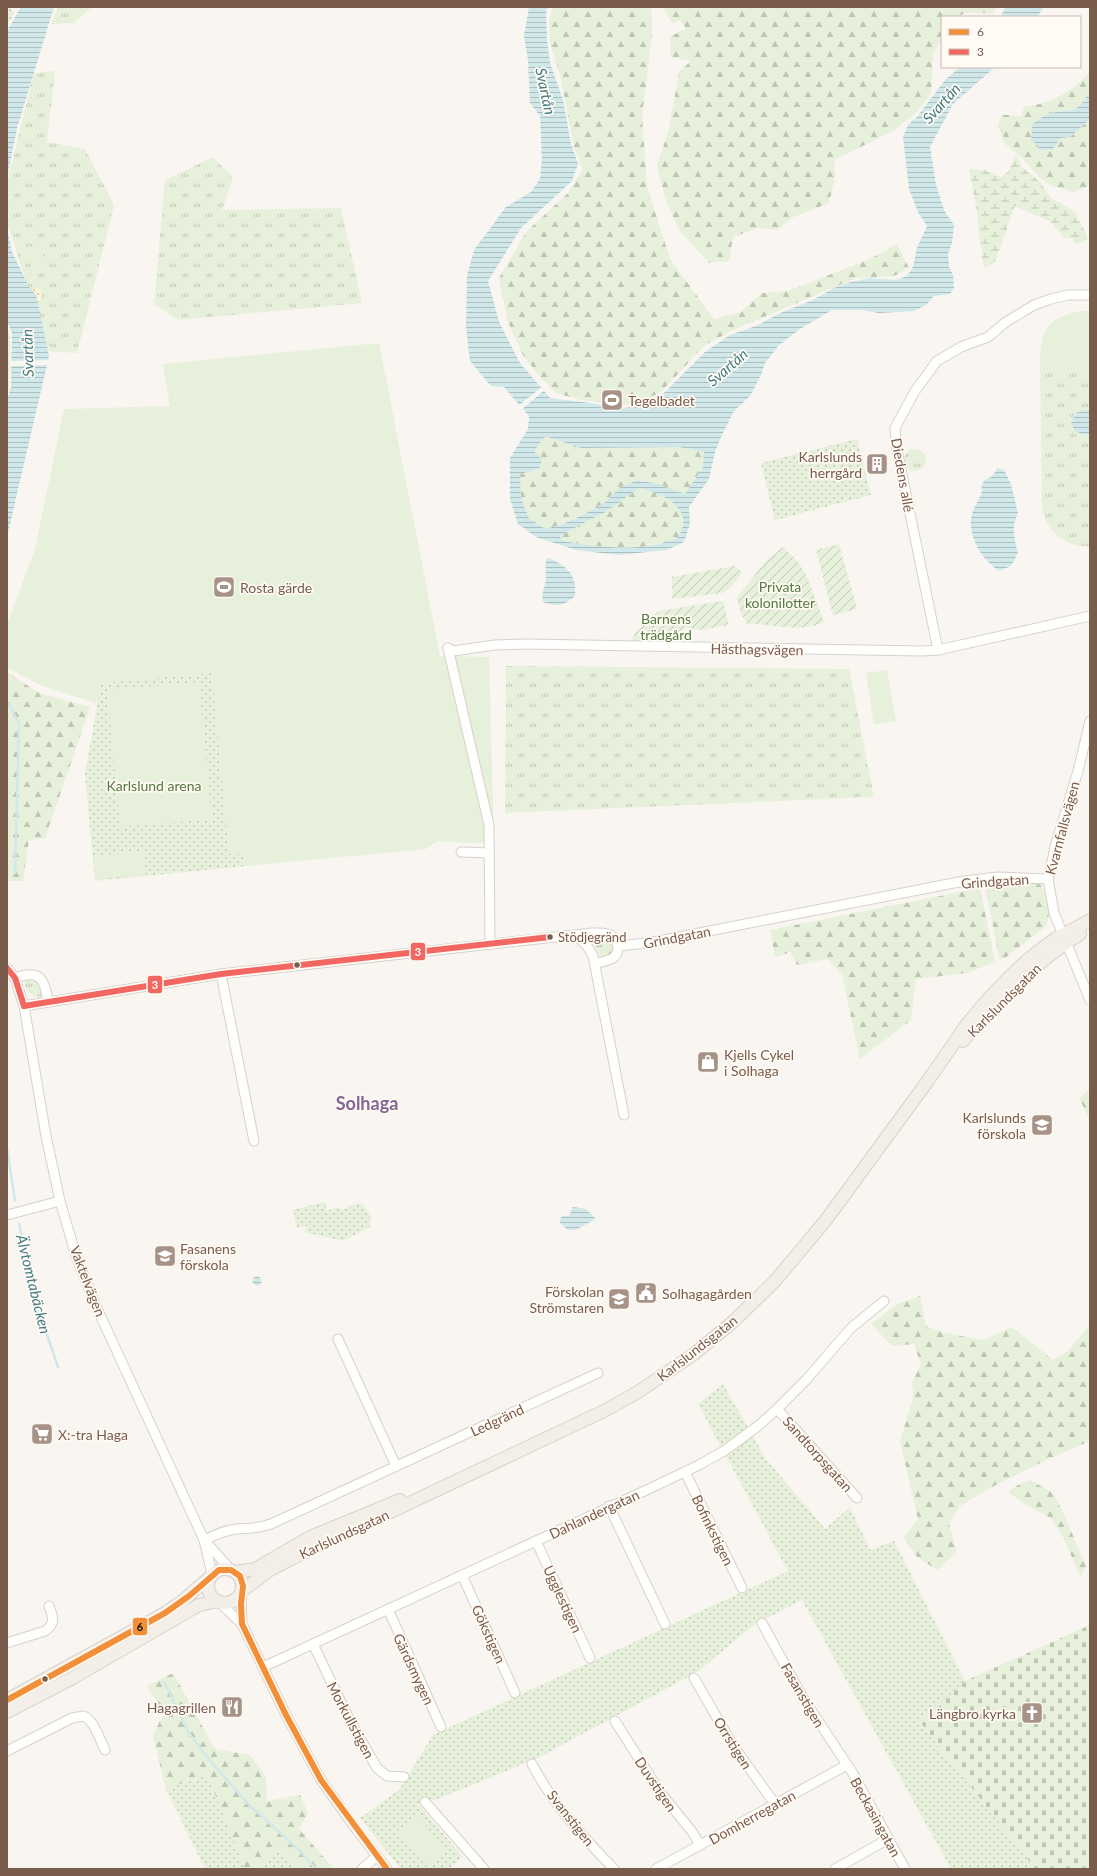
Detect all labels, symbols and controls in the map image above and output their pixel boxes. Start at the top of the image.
legend [941,16,1081,68]
text: 6 [977,24,984,39]
text: 3 [977,44,984,59]
water label: Svartån [532,66,560,116]
water label: Svartån [918,79,964,127]
water label: Svartån [17,329,37,377]
water label: Svartån [703,345,751,389]
sports icon: Tegelbadet [599,387,625,413]
place label: Tegelbadet [628,392,695,409]
street label: Diedens allé [888,437,918,513]
place label: Karlslunds herrgård [799,448,862,481]
building icon: Karlslunds herrgård [864,451,890,477]
sports icon: Rosta gärde [211,574,237,600]
park label: Privata kolonilotter [745,578,815,611]
place label: Rosta gärde [240,579,312,596]
park label: Barnens trädgård [640,610,692,643]
street label: Hästhagsvägen [710,640,804,658]
park label: Karlslund arena [107,777,201,794]
street label: Kvarnfallsvägen [1041,779,1083,877]
street label: Grindgatan [960,870,1030,892]
street label: Grindgatan [642,922,712,952]
place label: Stödjegränd [558,929,626,945]
marker: Stödjegränd [545,932,555,942]
line badge: 3 [410,942,426,961]
text: 3 [415,945,421,958]
unlabelled marker [292,960,302,970]
street label: Karlslundsgatan [964,960,1044,1040]
line badge: 3 [147,975,163,994]
text: 3 [152,978,158,991]
place label: Kjells Cykel i Solhaga [724,1046,794,1079]
shop icon: Kjells Cykel i Solhaga [695,1049,721,1075]
district label: Solhaga [336,1092,398,1114]
place label: Karlslunds förskola [963,1109,1026,1142]
school or university icon: Karlslunds förskola [1029,1112,1055,1138]
water label: Älvtomtabäcken [13,1231,55,1336]
place label: Fasanens förskola [180,1240,236,1273]
street label: Vaktelvägen [67,1243,109,1319]
school or university icon: Fasanens förskola [152,1243,178,1269]
public building icon: Solhagagården [633,1280,659,1306]
place label: Förskolan Strömstaren [529,1283,604,1316]
place label: Solhagagården [662,1285,752,1302]
school or university icon: Förskolan Strömstaren [606,1286,632,1312]
street label: Karlslundsgatan [653,1311,741,1385]
street label: Ledgränd [468,1400,526,1440]
street label: Sandtorpsgatan [780,1413,856,1495]
supermarket icon: X:-tra Haga [29,1421,55,1447]
place label: X:-tra Haga [58,1426,128,1443]
street label: Dahlandergatan [546,1486,642,1542]
street label: Bofinkstigen [689,1492,737,1568]
street label: Karlslundsgatan [296,1506,392,1562]
street label: Ugglestigen [540,1563,586,1635]
street label: Gökstigen [469,1602,509,1666]
line badge: 6 [132,1617,148,1636]
text: 6 [137,1620,144,1633]
street label: Gärdsmygen [390,1631,438,1707]
street label: Fasanstigen [778,1660,828,1730]
unlabelled marker [40,1674,50,1684]
street label: Morkullstigen [324,1679,378,1761]
restaurant icon: Hagagrillen [219,1694,245,1720]
place label: Hagagrillen [147,1699,216,1716]
church icon: Längbro kyrka [1019,1700,1045,1726]
place label: Längbro kyrka [929,1705,1016,1722]
street label: Orrstigen [710,1714,756,1772]
street label: Duvstigen [631,1753,681,1815]
street label: Beckasingatan [847,1774,905,1860]
street label: Domherregatan [706,1786,798,1848]
street label: Svanstigen [544,1787,598,1849]

